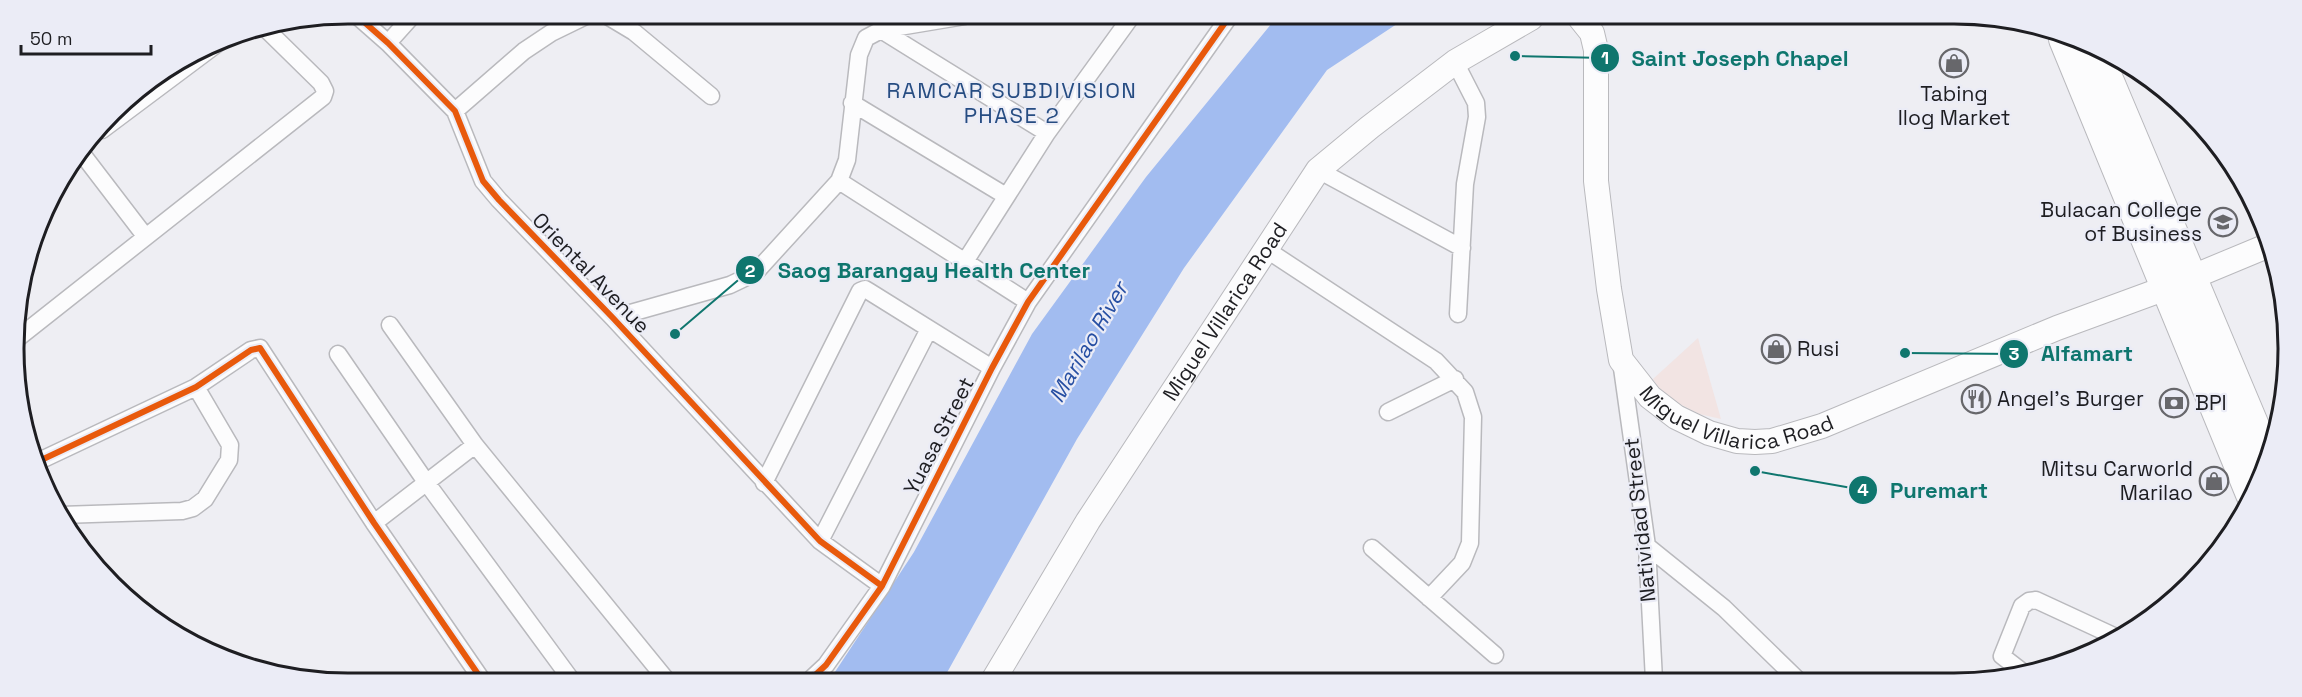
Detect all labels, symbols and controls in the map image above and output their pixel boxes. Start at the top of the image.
scale bar [21,18,152,56]
text: 50 m [30,27,72,50]
callout: Saint Joseph Chapel [1590,38,1861,78]
text: Saint Joseph Chapel [1631,44,1849,72]
text: 1 [1601,46,1609,69]
shop icon: Tabing Ilog Market [1938,47,1970,79]
district label: RAMCAR SUBDIVISION PHASE 2 [887,76,1137,129]
place label: Tabing Ilog Market [1898,80,2010,131]
place label: Bulacan College of Business [2040,196,2202,247]
street label: Oriental Avenue [527,206,656,339]
school or university icon: Bulacan College of Business [2207,206,2239,238]
street label: Miguel Villarica Road [1156,217,1293,406]
callout: Saog Barangay Health Center [735,250,1102,290]
text: Saog Barangay Health Center [778,256,1091,284]
text: 2 [745,259,756,282]
water label: Marilao River [1042,274,1135,407]
shop icon: Rusi [1760,333,1792,365]
callout: Alfamart [1999,334,2145,374]
place label: Rusi [1797,335,1839,362]
text: Alfamart [2041,339,2133,367]
text: 3 [2009,342,2020,365]
street label: Yuasa Street [897,372,980,499]
street label: Miguel Villarica Road [1633,380,1838,455]
restaurant icon: Angel's Burger [1960,383,1992,415]
place label: Angel's Burger [1997,385,2144,412]
bank icon: BPI [2158,387,2190,419]
place label: BPI [2195,389,2227,416]
street label: Natividad Street [1617,437,1662,604]
place label: Mitsu Carworld Marilao [2041,455,2193,506]
shop icon: Mitsu Carworld Marilao [2198,465,2230,497]
callout: Puremart [1848,470,2000,510]
text: Puremart [1890,476,1988,504]
text: 4 [1857,478,1869,501]

